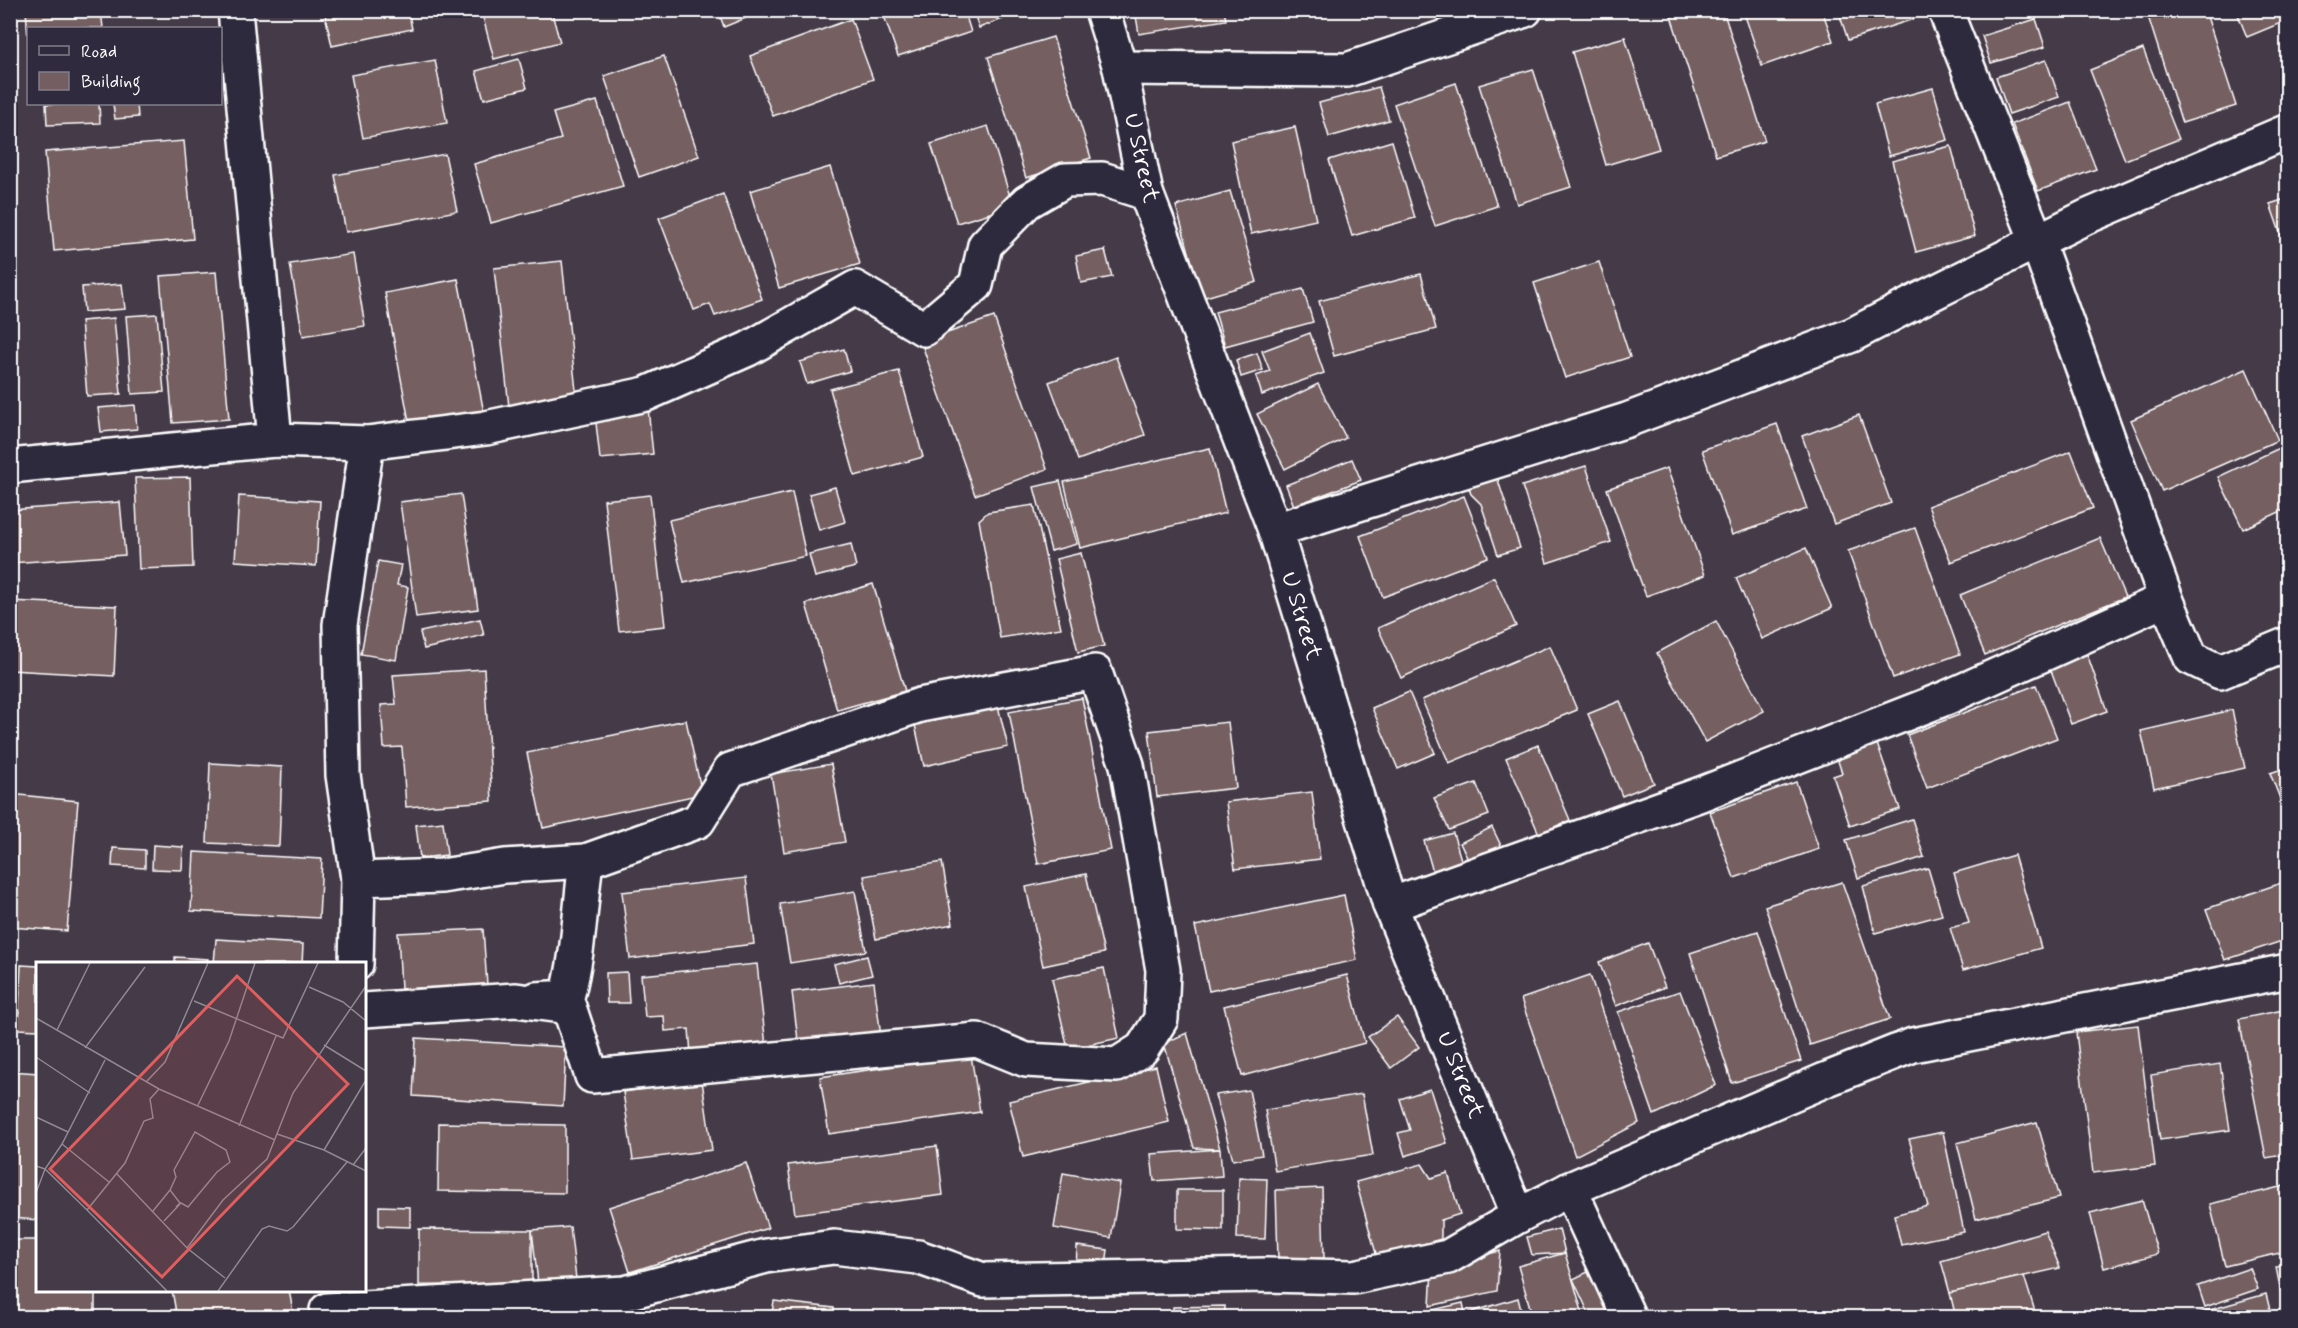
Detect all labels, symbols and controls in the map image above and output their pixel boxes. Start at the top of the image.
legend [27,27,222,105]
text: Road [81,40,117,64]
text: Building [81,70,141,96]
street label: U Street [1116,110,1166,206]
street label: U Street [1273,568,1329,664]
inset map [36,962,366,1292]
street label: U Street [1429,1027,1491,1123]

